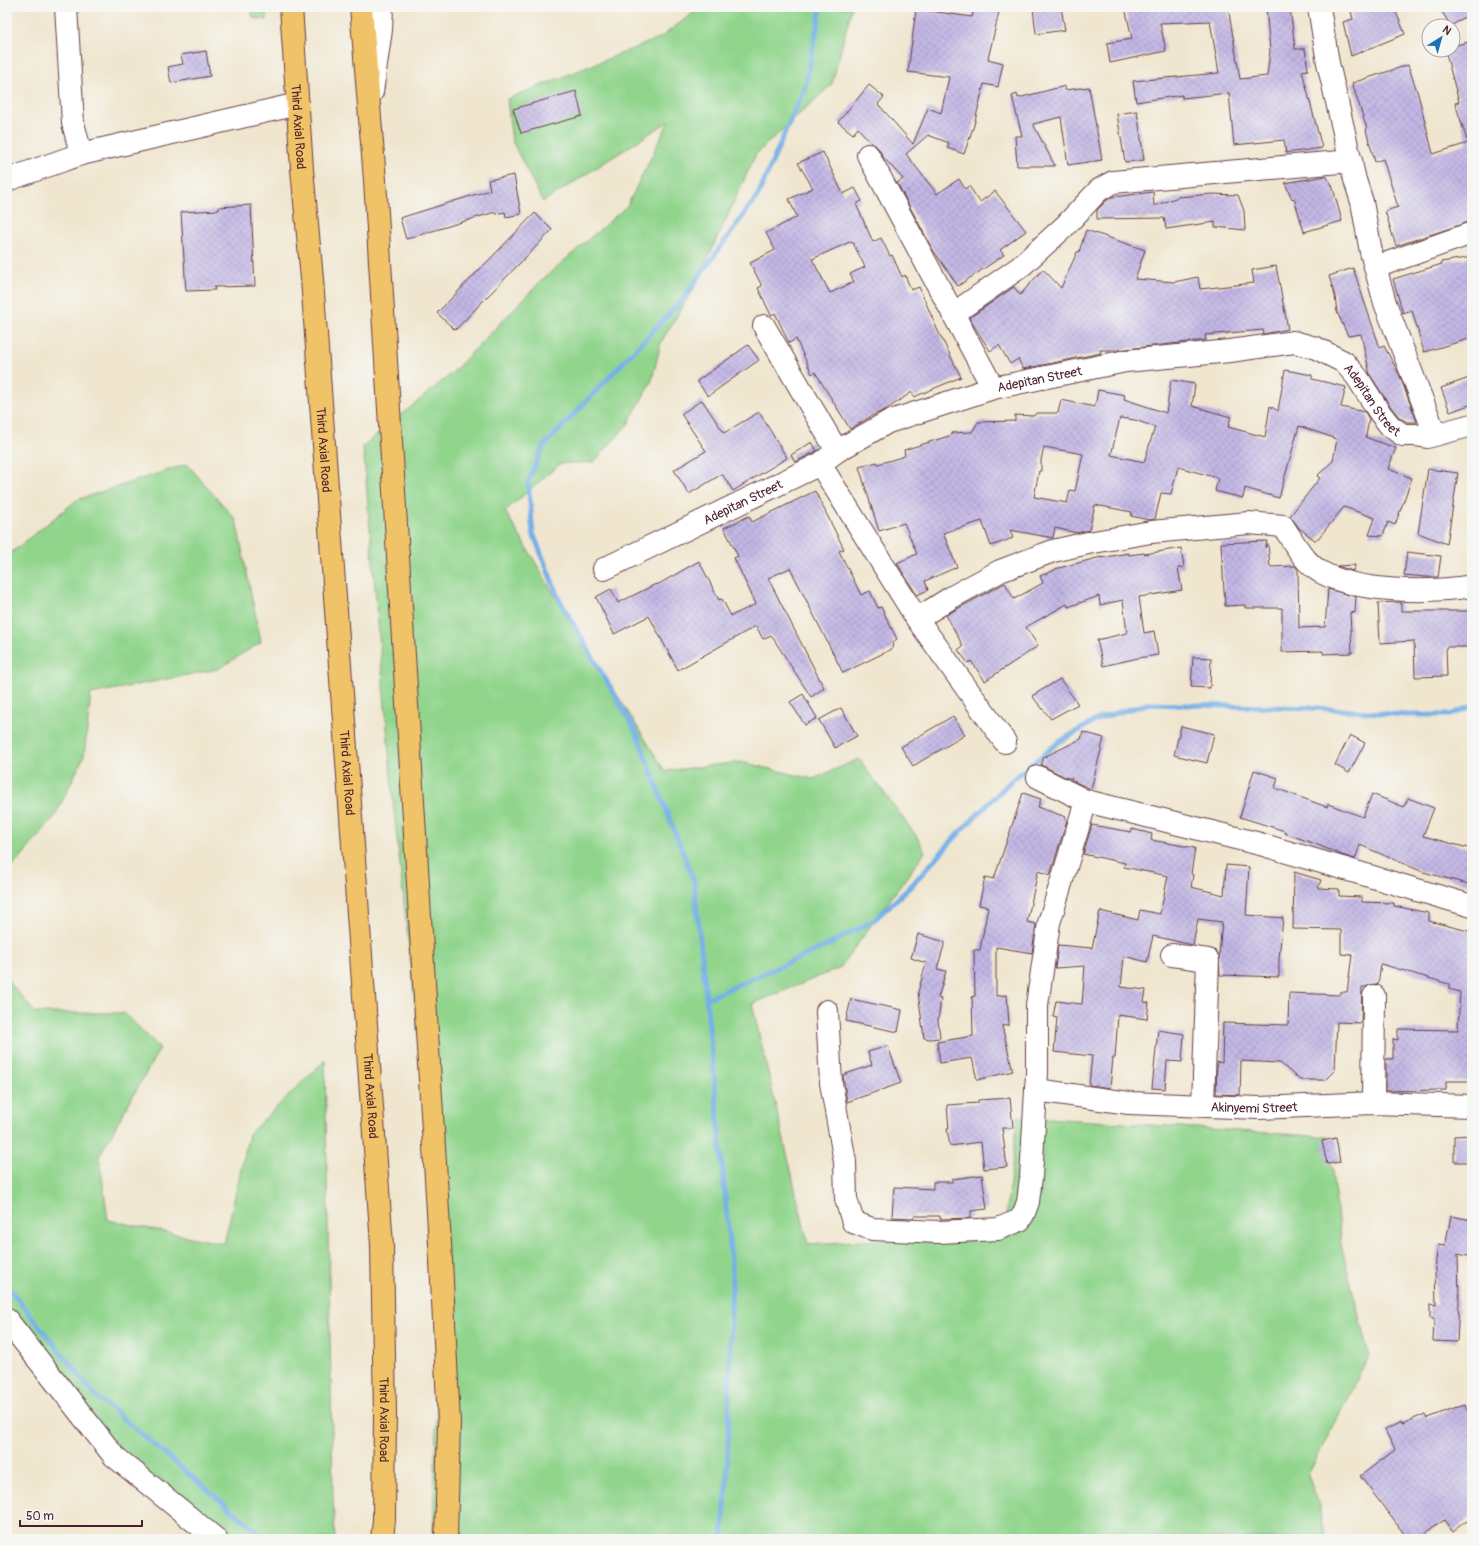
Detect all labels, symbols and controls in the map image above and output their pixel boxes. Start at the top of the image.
north arrow [1421,18,1461,58]
text: N [1440,23,1454,38]
street label: Third Axial Road [287,84,309,170]
street label: Adepitan Street [1340,361,1404,441]
street label: Adepitan Street [996,363,1084,396]
street label: Third Axial Road [312,407,334,493]
street label: Adepitan Street [701,476,786,529]
street label: Third Axial Road [336,730,358,816]
street label: Third Axial Road [359,1053,381,1139]
street label: Akinyemi Street [1210,1099,1299,1117]
street label: Third Axial Road [375,1377,392,1462]
scale bar [20,1502,142,1528]
text: 50 m [26,1509,54,1524]

